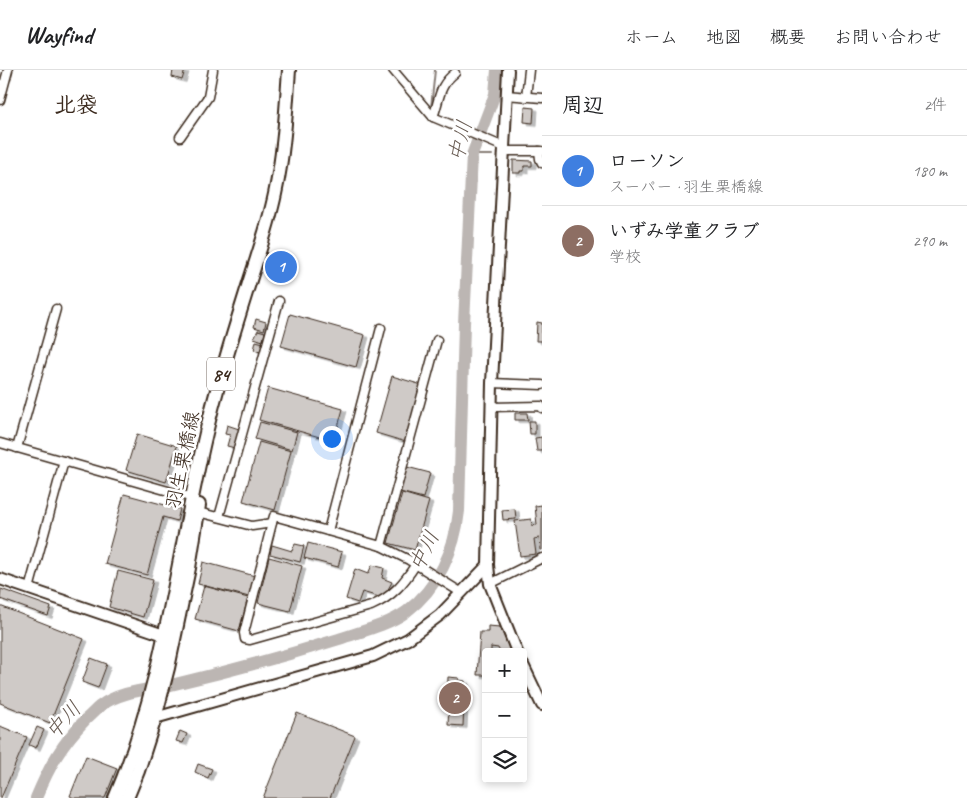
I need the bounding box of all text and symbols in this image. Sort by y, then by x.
text: Wayfind [25,20,92,50]
text: ホーム [625,26,678,48]
text: 地図 [706,26,742,48]
text: 概要 [770,26,806,48]
text: お問い合わせ [834,26,942,48]
district label: 北袋 [54,91,98,119]
text: 周辺 [562,92,604,118]
text: 2件 [924,95,947,115]
water label: 中川 [442,117,478,165]
text: ローソン [609,149,685,173]
text: 1 [574,161,582,181]
text: 180 m [913,161,947,181]
text: スーパー · 羽生栗橋線 [609,177,763,197]
text: いずみ学童クラブ [609,219,759,243]
text: 2 [574,231,582,251]
text: 290 m [913,231,947,251]
text: 学校 [609,247,641,267]
pin: 1 [265,248,297,286]
road number: 84 [207,358,235,390]
street label: 羽生栗橋線 [160,409,205,512]
your location [319,426,345,452]
water label: 中川 [403,526,445,576]
map controls [482,648,527,783]
button: + [482,648,527,693]
pin: 2 [439,679,471,717]
button: − [482,693,527,738]
water label: 中川 [39,696,87,744]
button: layers [482,738,527,783]

